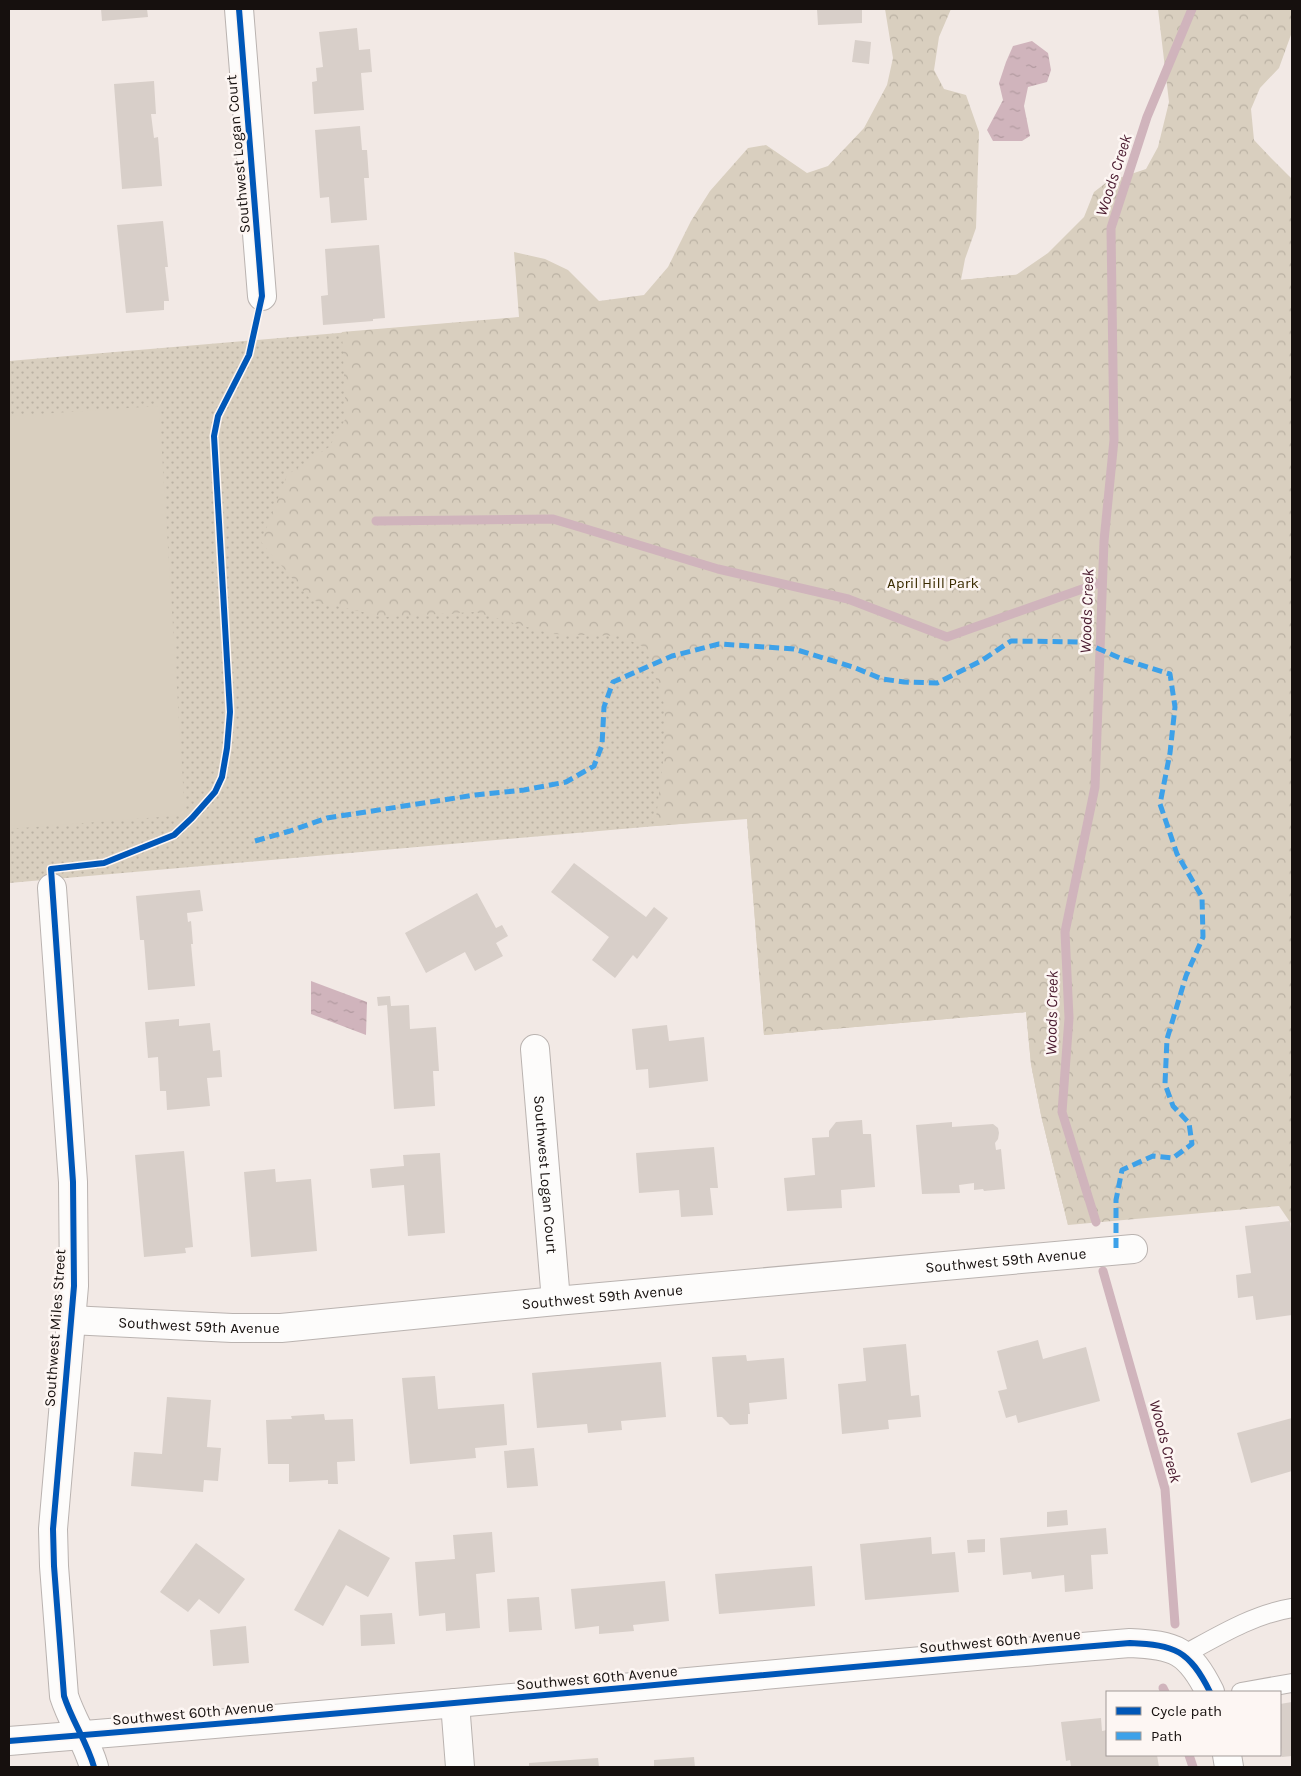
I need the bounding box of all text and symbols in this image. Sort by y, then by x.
street label: Southwest Logan Court [222,74,254,234]
water label: Woods Creek [1091,131,1136,218]
water label: Woods Creek [1076,567,1098,654]
park label: April Hill Park [887,574,979,592]
water label: Woods Creek [1041,970,1062,1056]
street label: Southwest Logan Court [530,1095,561,1255]
street label: Southwest 59th Avenue [924,1244,1087,1277]
street label: Southwest Miles Street [40,1248,70,1408]
street label: Southwest 59th Avenue [521,1281,684,1313]
street label: Southwest 59th Avenue [118,1313,280,1337]
water label: Woods Creek [1145,1398,1186,1485]
street label: Southwest 60th Avenue [919,1625,1081,1657]
street label: Southwest 60th Avenue [516,1662,678,1694]
legend [1106,1691,1281,1756]
street label: Southwest 60th Avenue [112,1697,274,1729]
text: Cycle path [1151,1702,1222,1720]
text: Path [1151,1727,1182,1745]

